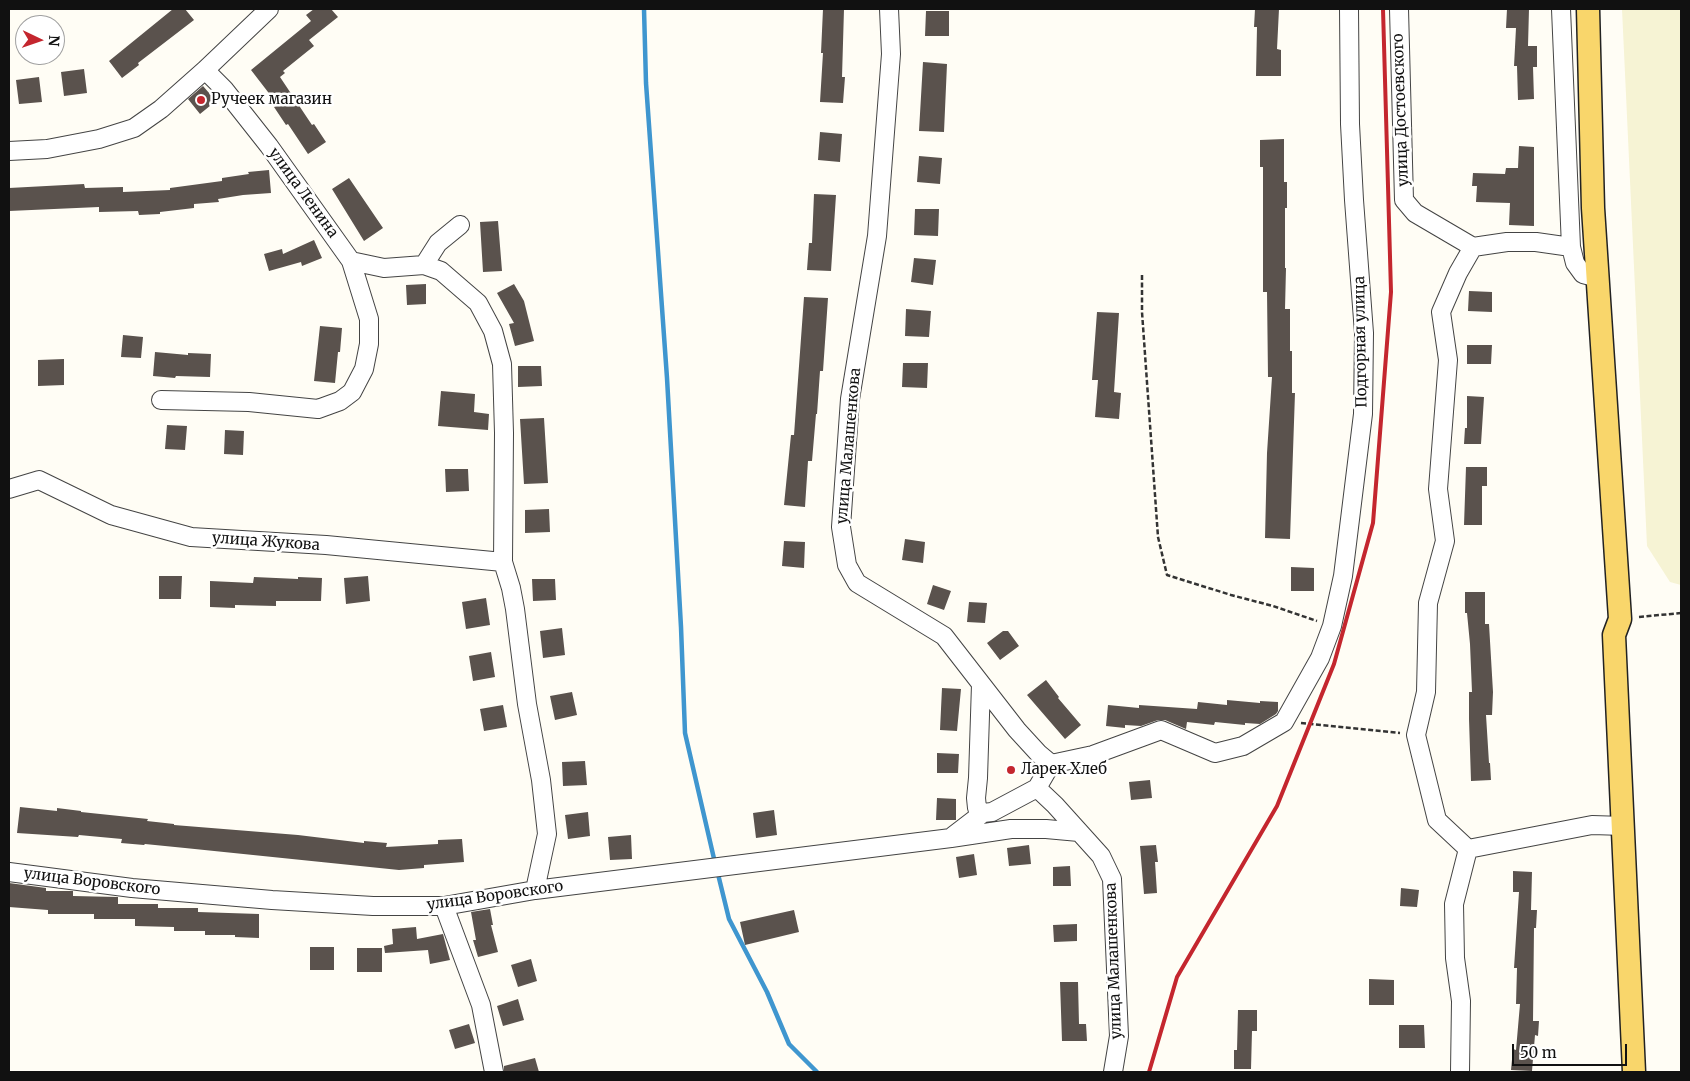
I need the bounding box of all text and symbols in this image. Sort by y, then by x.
north arrow [15,15,65,65]
street label: улица Достоевского [1389,33,1413,187]
text: N [45,35,63,47]
place label: Ручеек магазин [211,91,332,109]
marker: Ручеек магазин [195,94,207,106]
street label: улица Ленина [264,145,342,241]
street label: Подгорная улица [1351,276,1371,408]
street label: улица Малашенкова [833,367,865,525]
street label: улица Жукова [211,529,321,555]
place label: Ларек Хлеб [1021,761,1107,779]
marker: Ларек Хлеб [1005,764,1017,776]
street label: улица Воровского [23,865,161,899]
street label: улица Воровского [426,878,564,914]
street label: улица Малашенкова [1102,882,1126,1040]
scale bar [1515,1034,1630,1066]
text: 50 m [1520,1043,1557,1062]

